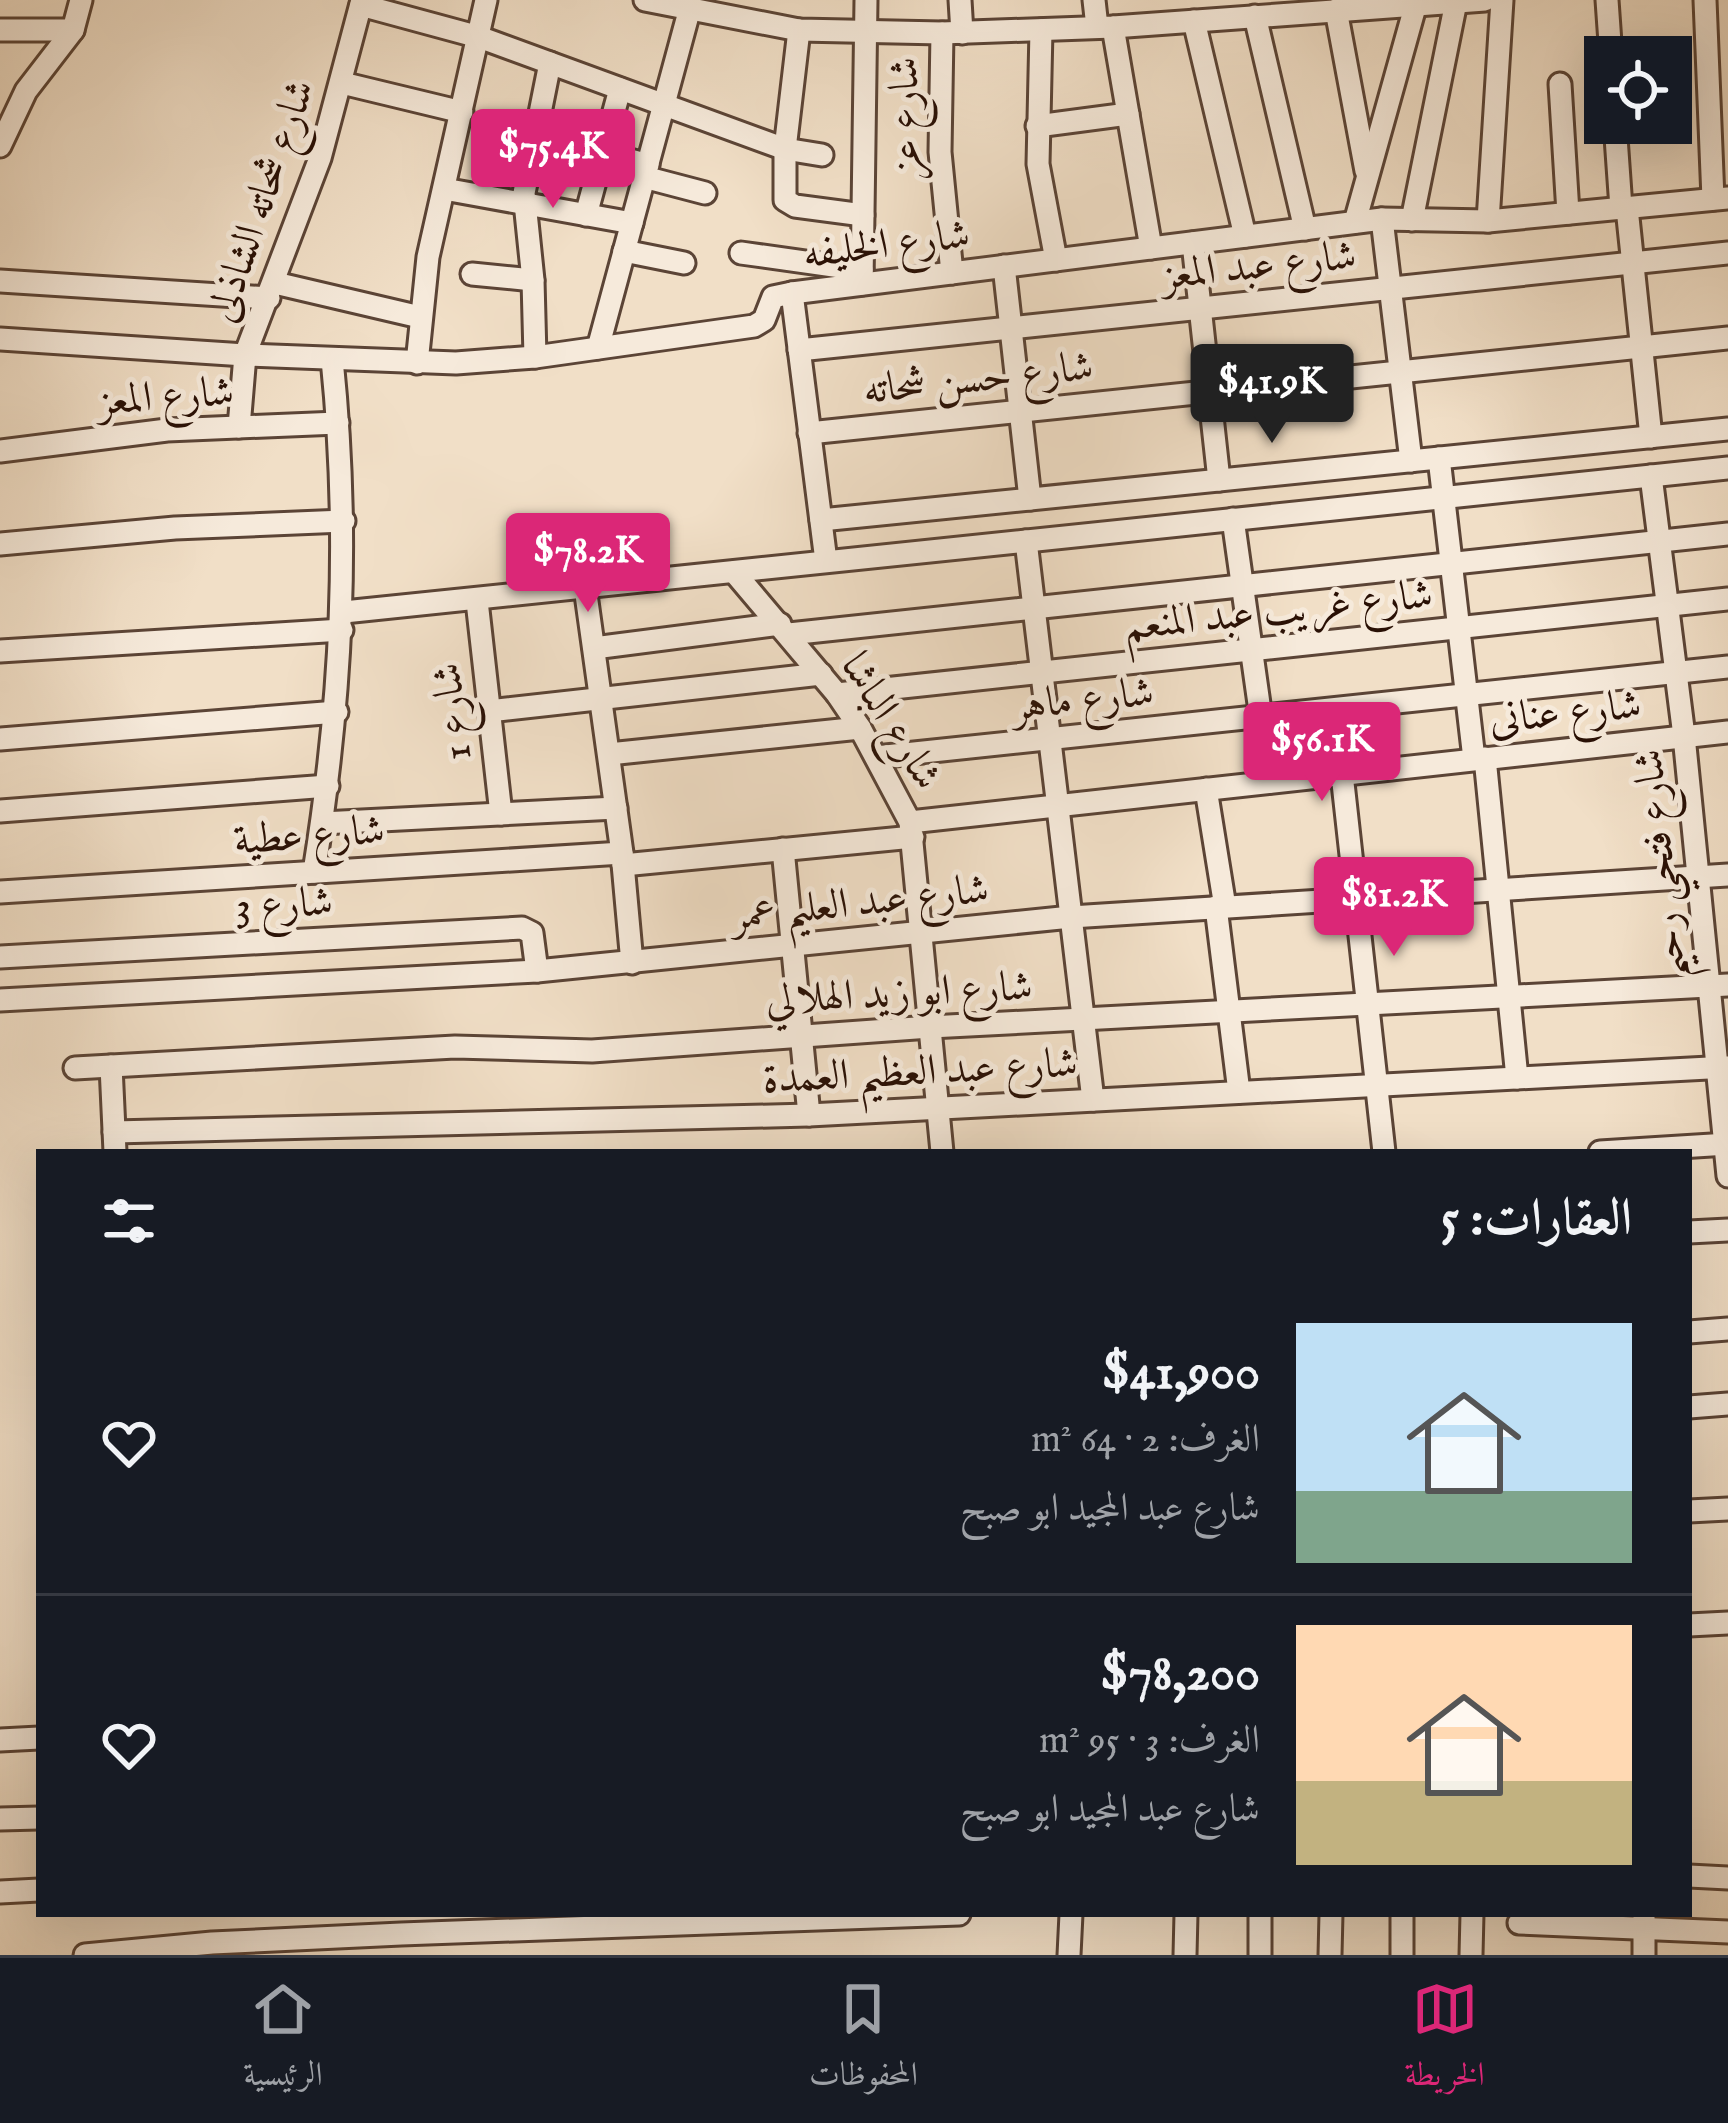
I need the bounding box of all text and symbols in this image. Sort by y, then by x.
map controls [1584,36,1692,144]
button: locate [1584,36,1692,144]
street label: شارع عز [879,56,940,179]
street label: شارع شحاته الشاذلى [196,73,334,331]
pin: $75.4K [455,109,651,211]
text: $75.4K [498,123,608,172]
street label: شارع الخليفه [800,209,974,288]
street label: شارع عبد المعز [1156,230,1360,309]
street label: شارع حسن شحاته [861,341,1097,424]
pin: $41.9K [1174,344,1370,446]
text: $41.9K [1218,358,1326,407]
street label: شارع المعز [93,366,236,435]
pin: $78.2K [490,513,686,615]
text: $78.2K [533,527,643,576]
street label: شارع غريب عبد المنعم [1121,569,1437,664]
street label: شارع الباشا [822,643,953,803]
street label: شارع 1 [421,659,492,763]
street label: شارع ماهر [1006,667,1157,741]
street label: شارع عنانى [1487,679,1645,754]
pin: $56.1K [1224,702,1420,804]
text: $56.1K [1270,716,1374,765]
street label: شارع فتحي رحيم [1623,745,1712,983]
street label: شارع عطية [232,805,387,874]
pin: $81.2K [1296,857,1492,959]
street label: شارع عبد العليم عمر [725,864,993,956]
text: $81.2K [1341,871,1447,920]
street label: شارع 3 [234,876,335,941]
street label: شارع ابو زيد الهلالي [764,961,1034,1034]
street label: شارع عبد العظيم العمدة [761,1038,1080,1119]
icon: filters [96,1188,162,1254]
text: العقارات: 5 [1441,1188,1632,1253]
text: $41,900 [1102,1342,1260,1407]
icon: home [1392,1371,1536,1515]
icon: heart [96,1410,162,1476]
text: الغرف: 2 · 64 m² [1031,1416,1260,1465]
text: شارع عبد المجيد ابو صبح [960,1485,1260,1534]
text: $78,200 [1100,1643,1260,1708]
icon: home [1392,1673,1536,1817]
icon: heart [96,1712,162,1778]
text: الغرف: 3 · 95 m² [1039,1717,1260,1766]
text: شارع عبد المجيد ابو صبح [960,1786,1260,1835]
tab: الرئيسية [243,1976,323,2106]
tab: المحفوظات [809,1976,918,2106]
tab: الخريطة [1404,1976,1485,2106]

